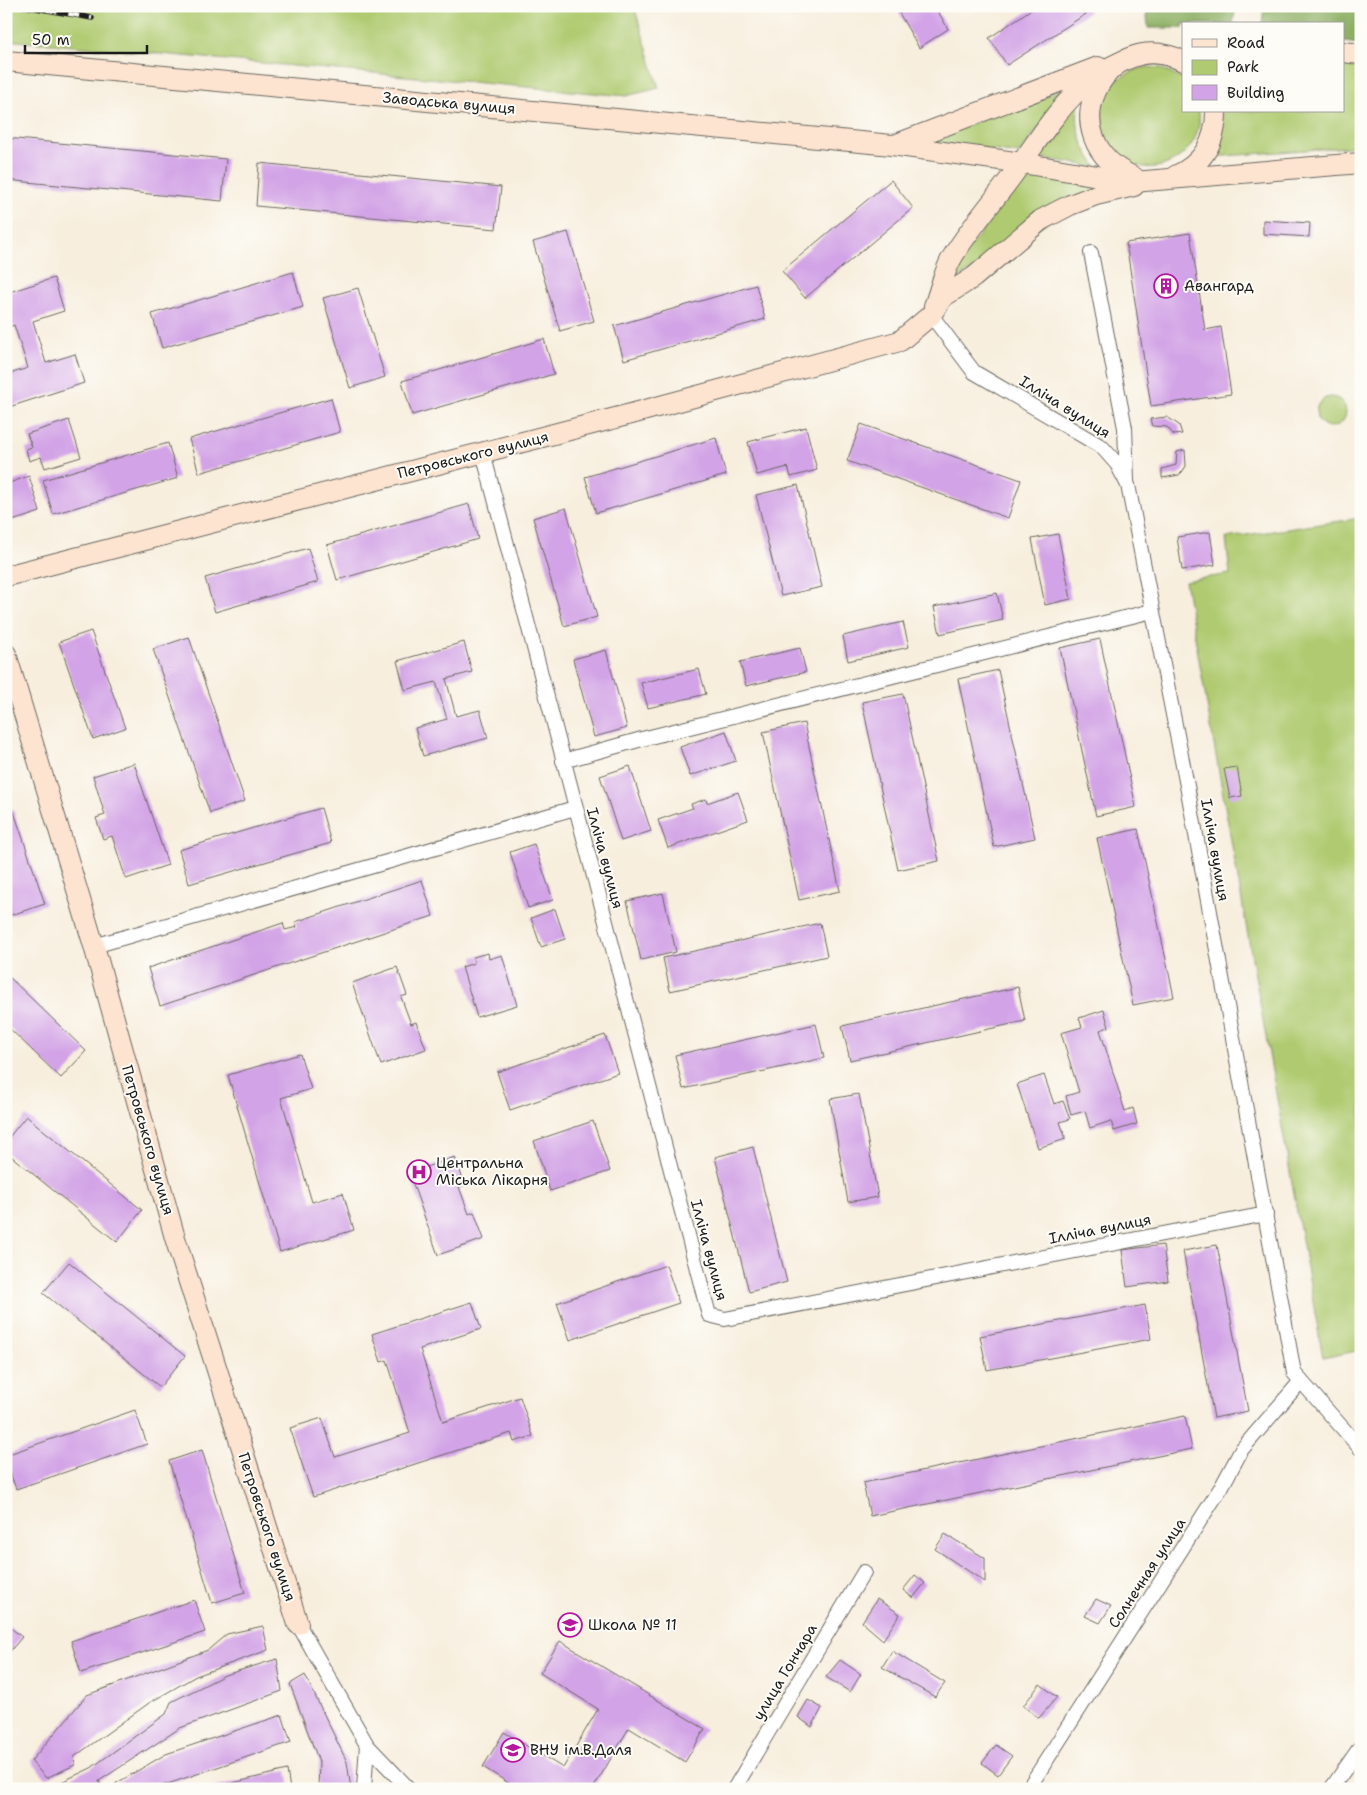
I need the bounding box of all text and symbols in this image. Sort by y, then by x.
scale bar [25,22,148,54]
legend [1182,22,1344,112]
text: 50 m [32,30,70,50]
text: Road [1227,33,1265,53]
text: Park [1227,57,1259,77]
text: Building [1227,83,1284,103]
street label: Заводська вулиця [382,87,516,119]
building icon: Авангард [1153,273,1179,299]
place label: Авангард [1184,276,1254,296]
street label: Ілліча вулиця [1016,371,1114,443]
street label: Петровського вулиця [395,427,551,483]
street label: Ілліча вулиця [1196,797,1234,903]
street label: Ілліча вулиця [582,805,628,911]
street label: Петровського вулиця [117,1063,179,1217]
place label: Центральна Міська Лікарня [436,1153,548,1190]
hospital icon: Центральна Міська Лікарня [406,1159,432,1185]
street label: Ілліча вулиця [686,1197,732,1303]
street label: Ілліча вулиця [1047,1209,1153,1249]
street label: Петровського вулиця [234,1450,300,1604]
street label: Солнечная улица [1104,1513,1191,1632]
school or university icon: Школа № 11 [557,1612,583,1638]
place label: Школа № 11 [588,1615,677,1635]
street label: улица Гончара [748,1619,822,1724]
school or university icon: ВНУ ім.В.Даля [500,1737,526,1763]
place label: ВНУ ім.В.Даля [530,1740,632,1760]

